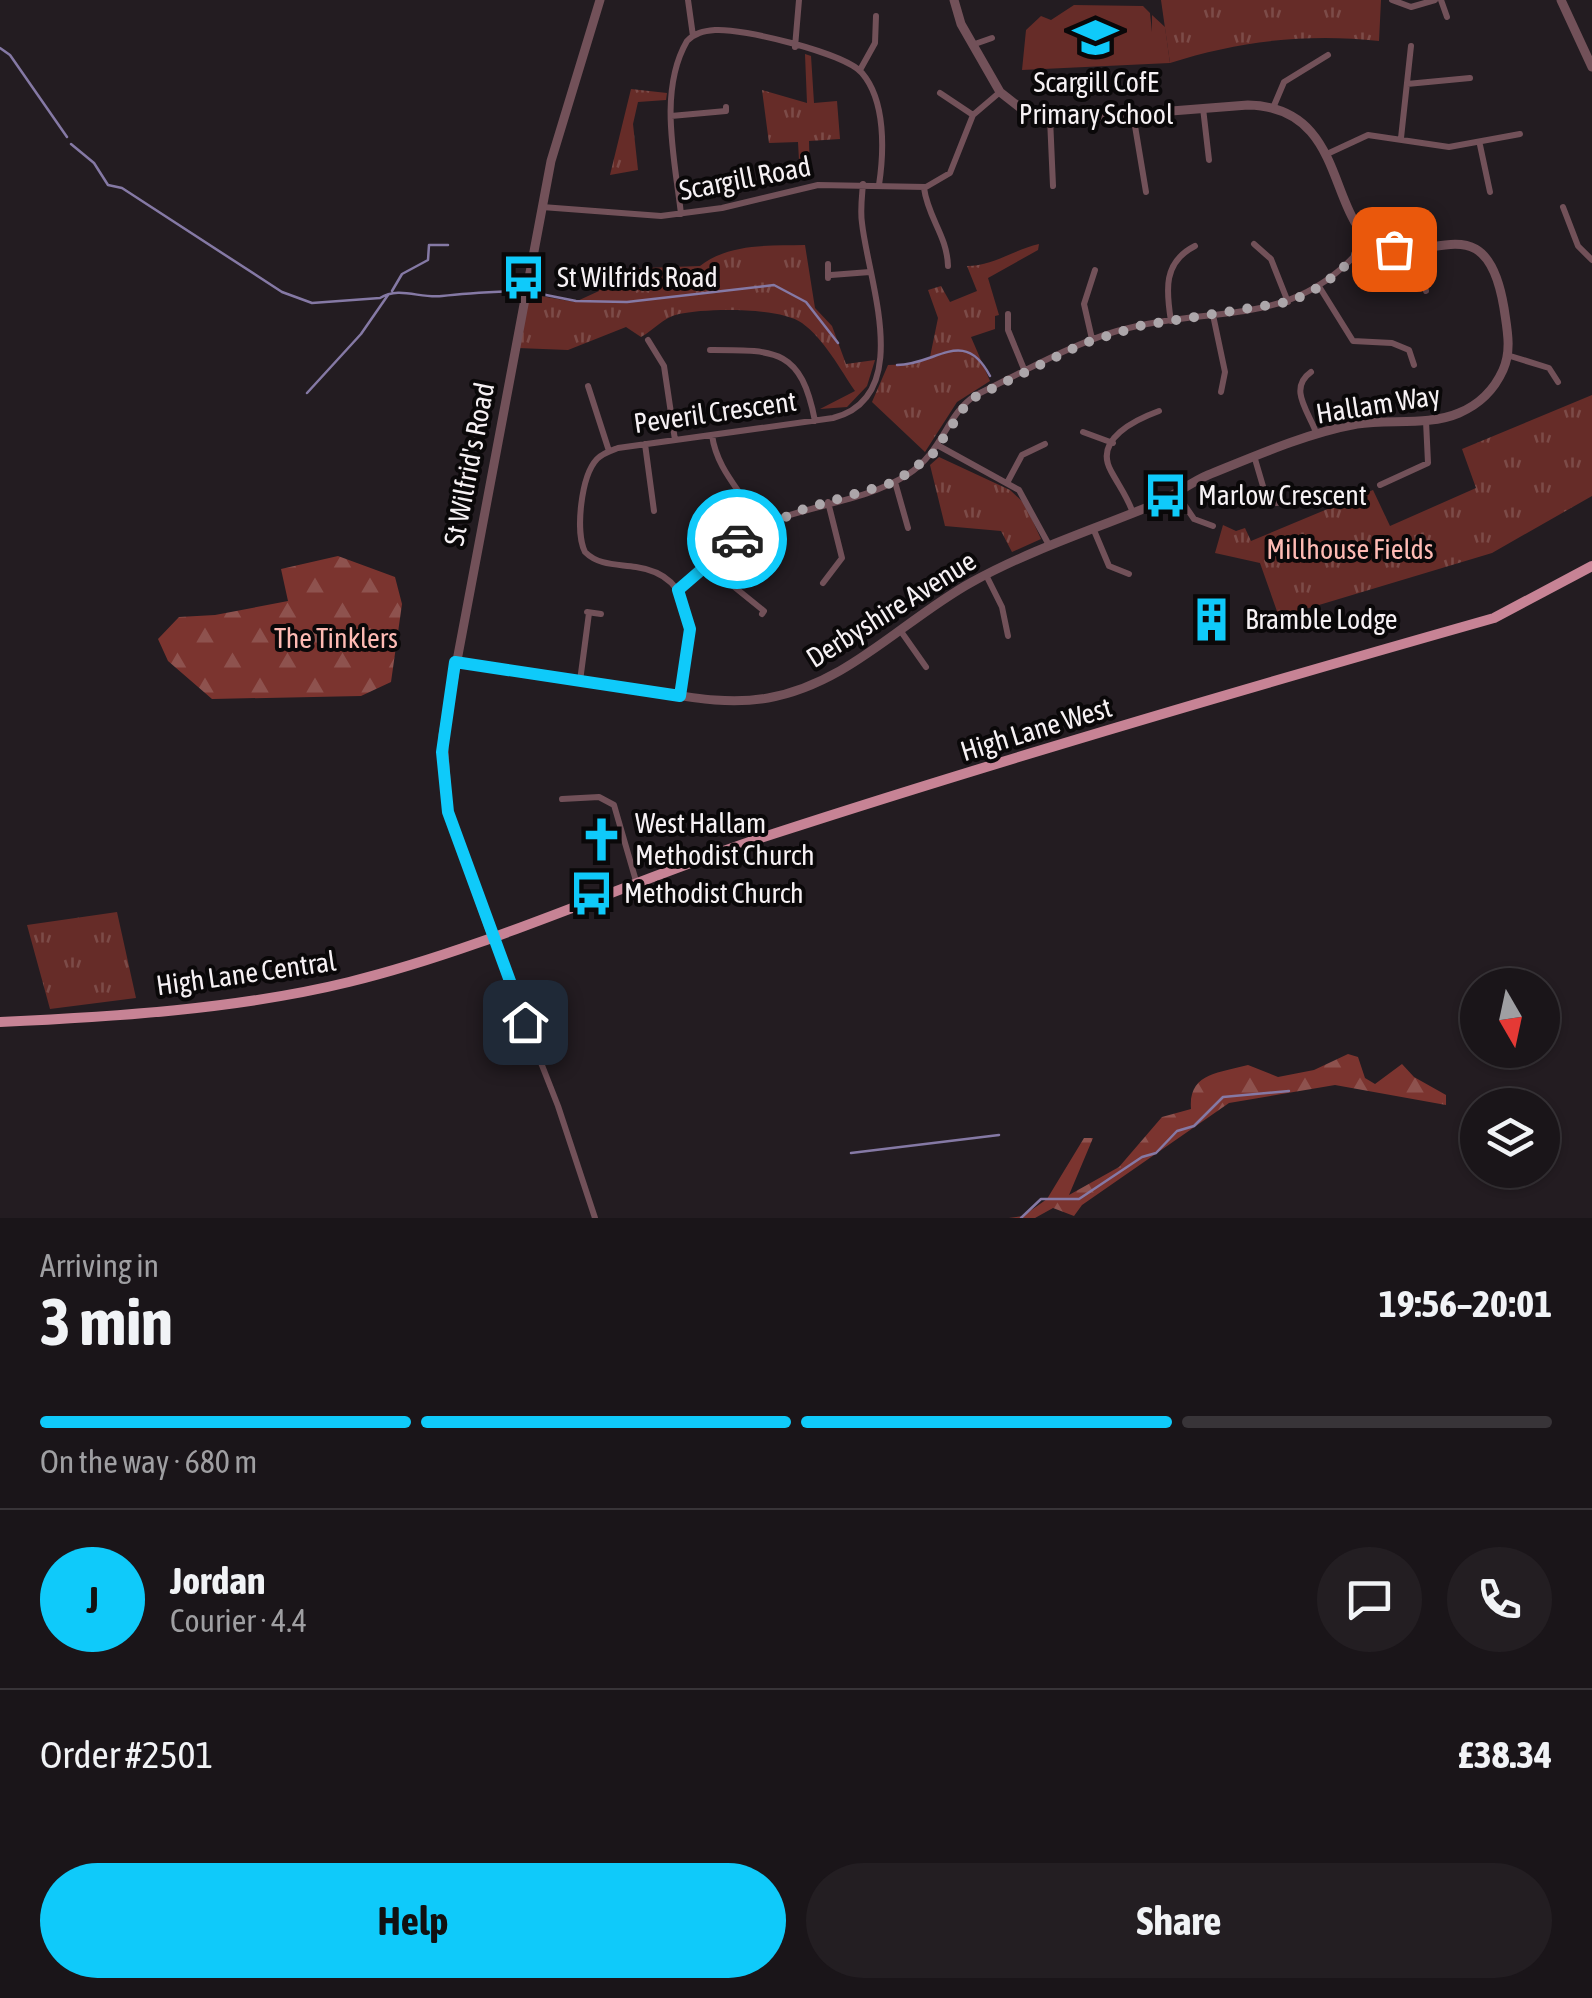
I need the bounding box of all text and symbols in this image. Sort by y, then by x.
school or university icon: Scargill CofE Primary School [1072,13,1120,61]
place label: Scargill CofE Primary School [1019,66,1174,130]
street label: Scargill Road [677,150,813,206]
pin [1352,207,1437,292]
icon: bag [1367,222,1422,277]
bus stop icon: St Wilfrids Road [500,253,548,301]
place label: St Wilfrids Road [557,261,718,293]
street label: Hallam Way [1314,378,1442,430]
street label: St Wilfrid's Road [438,380,500,548]
street label: Peveril Crescent [632,385,798,439]
bus stop icon: Marlow Crescent [1141,471,1189,519]
place label: Marlow Crescent [1198,479,1367,511]
courier [687,489,787,589]
icon: car [710,512,765,567]
park label: Millhouse Fields [1266,533,1434,565]
street label: Derbyshire Avenue [801,544,981,674]
building icon: Bramble Lodge [1188,595,1236,643]
place label: Bramble Lodge [1245,603,1398,635]
park label: The Tinklers [274,622,398,654]
street label: High Lane West [957,691,1115,767]
place label: West Hallam Methodist Church [635,807,815,871]
church icon: West Hallam Methodist Church [578,815,626,863]
bus stop icon: Methodist Church [567,869,615,917]
place label: Methodist Church [624,877,804,909]
street label: High Lane Central [154,944,339,1001]
north arrow [1460,968,1560,1068]
map controls [1460,968,1560,1188]
pin [483,980,568,1065]
icon: home [498,995,553,1050]
button: layers [1460,1088,1560,1188]
text: Arriving in [40,1247,159,1284]
text: 19:56–20:01 [1379,1282,1552,1325]
text: 3 min [40,1284,173,1359]
text: On the way · 680 m [40,1443,257,1480]
button: chat [1317,1547,1422,1652]
button: phone [1447,1547,1552,1652]
text: Jordan [170,1559,265,1602]
text: J [86,1578,99,1621]
text: Courier · 4.4 [170,1602,307,1639]
text: Order #2501 [40,1733,213,1776]
text: £38.34 [1458,1733,1552,1776]
button: Help [40,1863,786,1978]
button: Share [806,1863,1552,1978]

